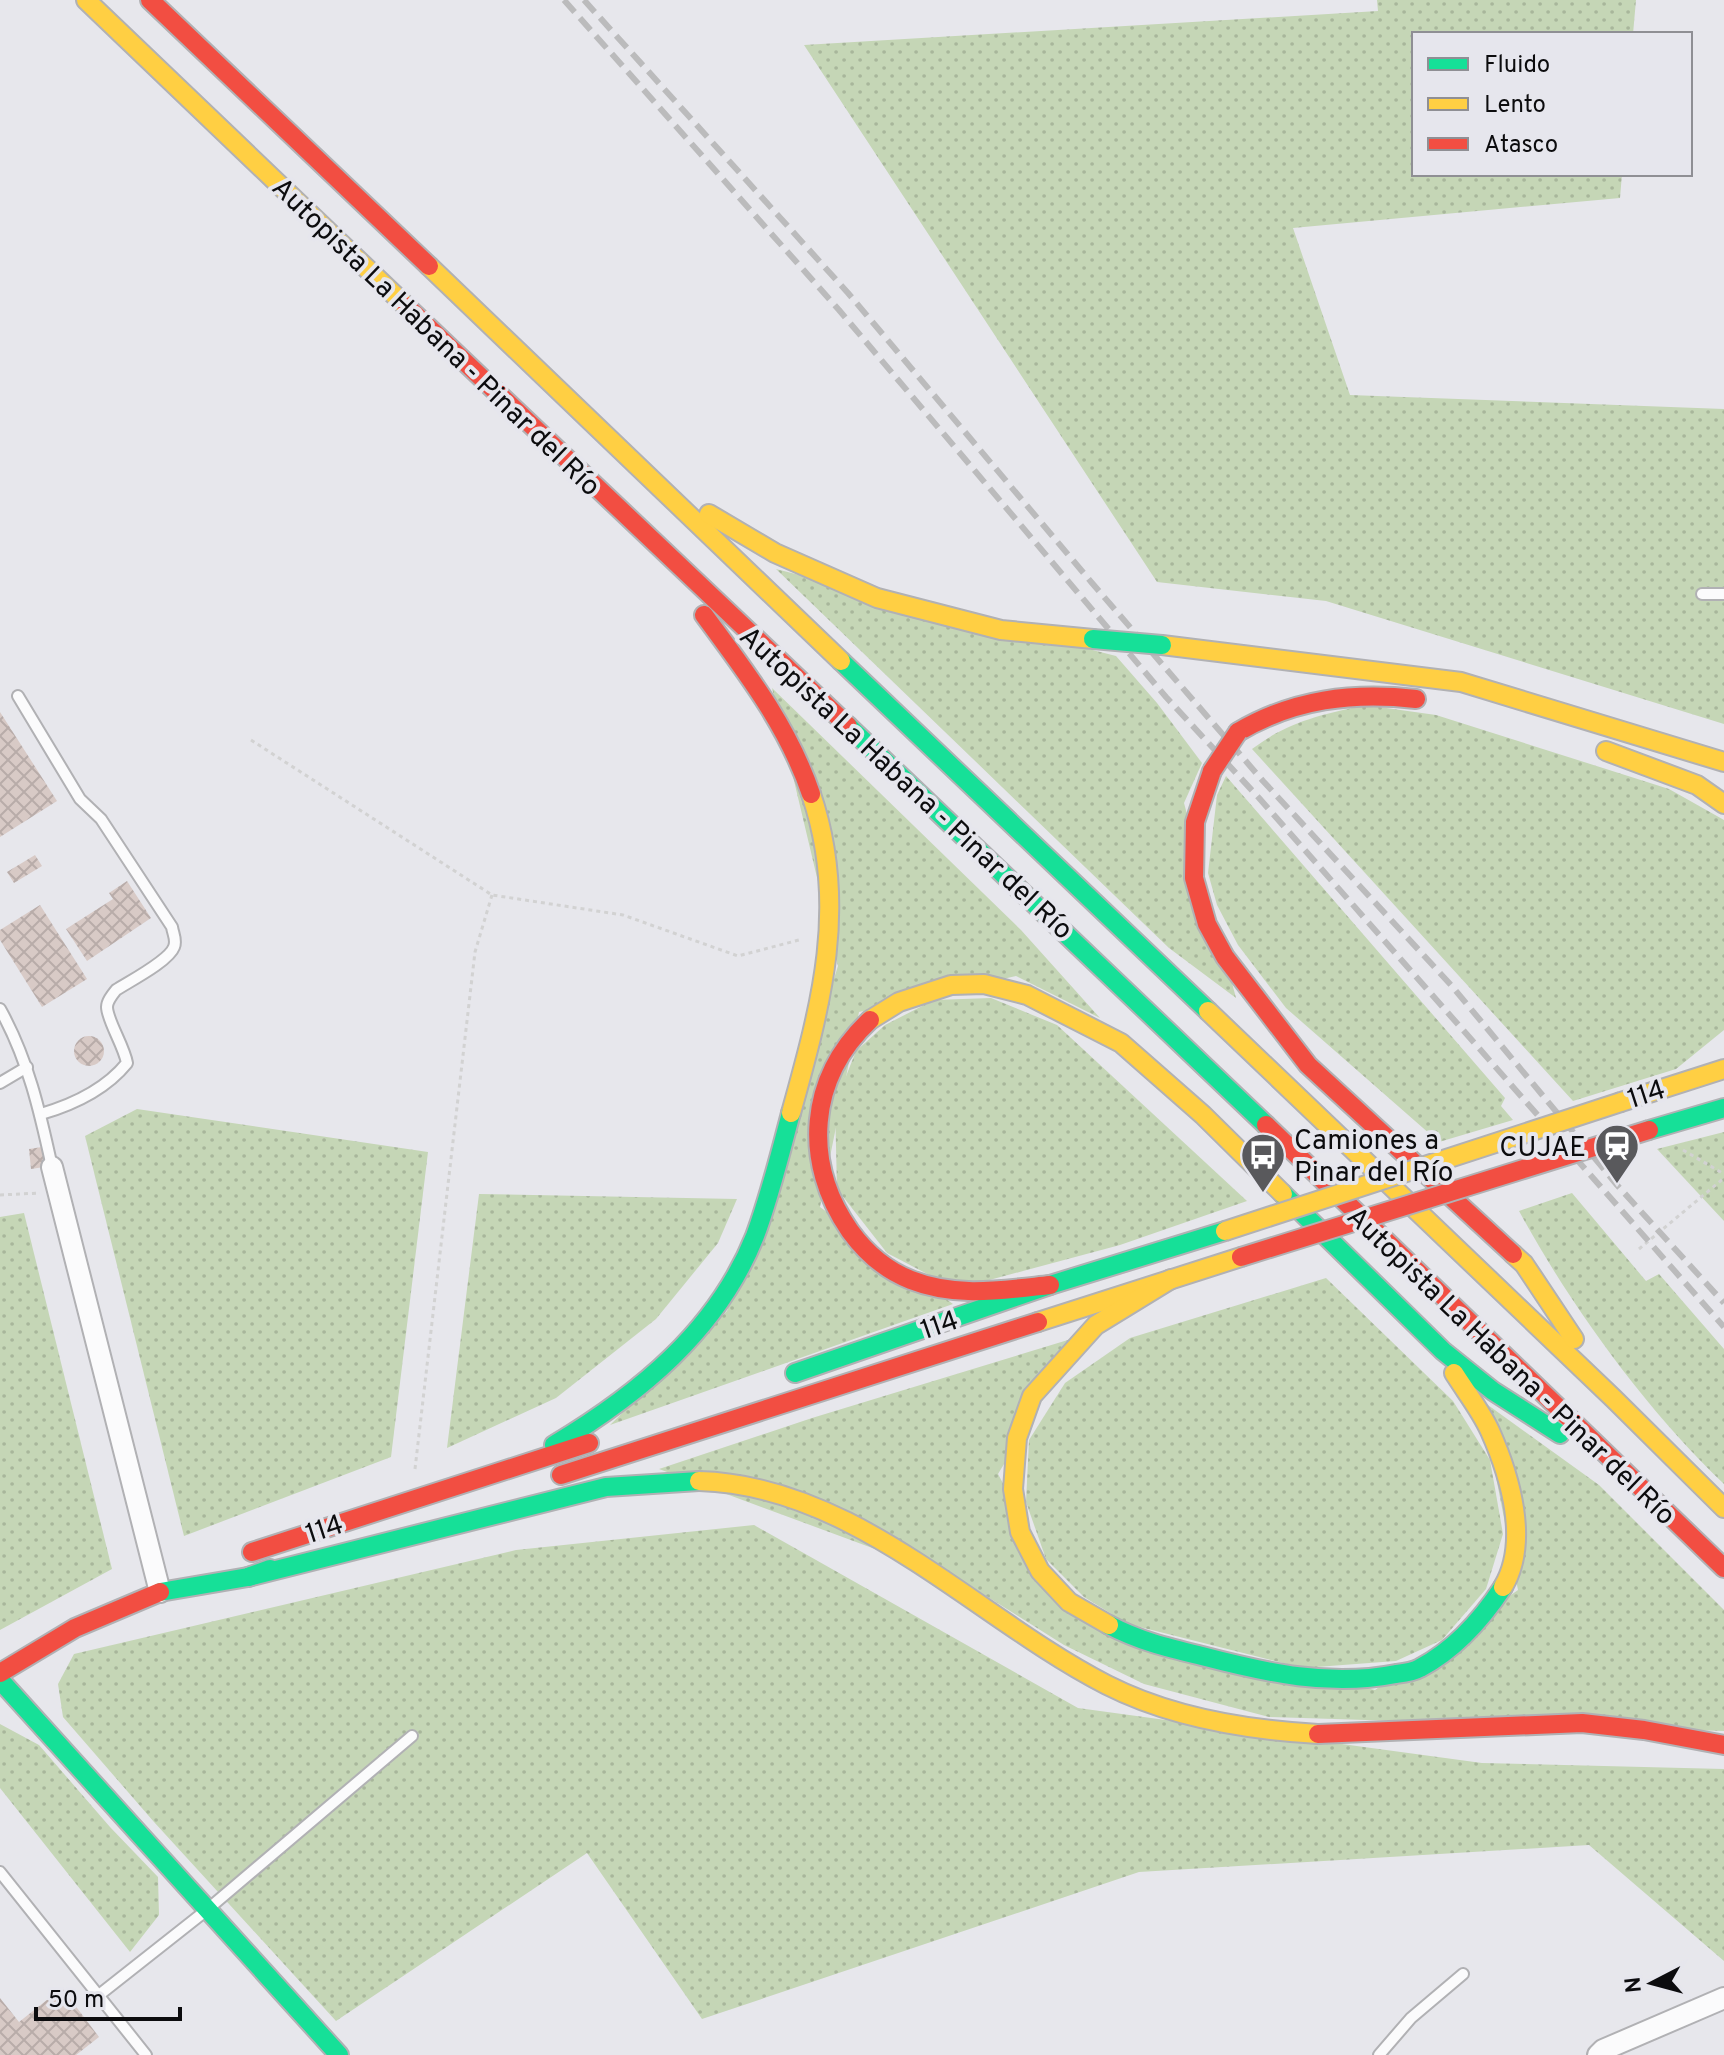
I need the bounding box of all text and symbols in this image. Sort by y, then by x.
legend [1412,32,1692,176]
text: Fluido [1484,51,1550,81]
text: Lento [1484,91,1546,121]
text: Atasco [1484,131,1558,161]
street label: Autopista La Habana - Pinar del Río [263,171,607,505]
street label: Autopista La Habana - Pinar del Río [730,620,1079,949]
street label: 114 [1623,1073,1670,1119]
station icon: CUJAE [1593,1122,1641,1185]
place label: Camiones a Pinar del Río [1294,1124,1453,1192]
bus stop icon: Camiones a Pinar del Río [1239,1131,1287,1194]
place label: CUJAE [1499,1131,1586,1167]
street label: Autopista La Habana - Pinar del Río [1338,1200,1682,1534]
street label: 114 [916,1304,964,1350]
street label: 114 [301,1508,348,1554]
north arrow [1612,1943,1692,2023]
scale bar [36,1971,180,2021]
text: N [1620,1976,1649,1994]
text: 50 m [48,1986,104,2016]

